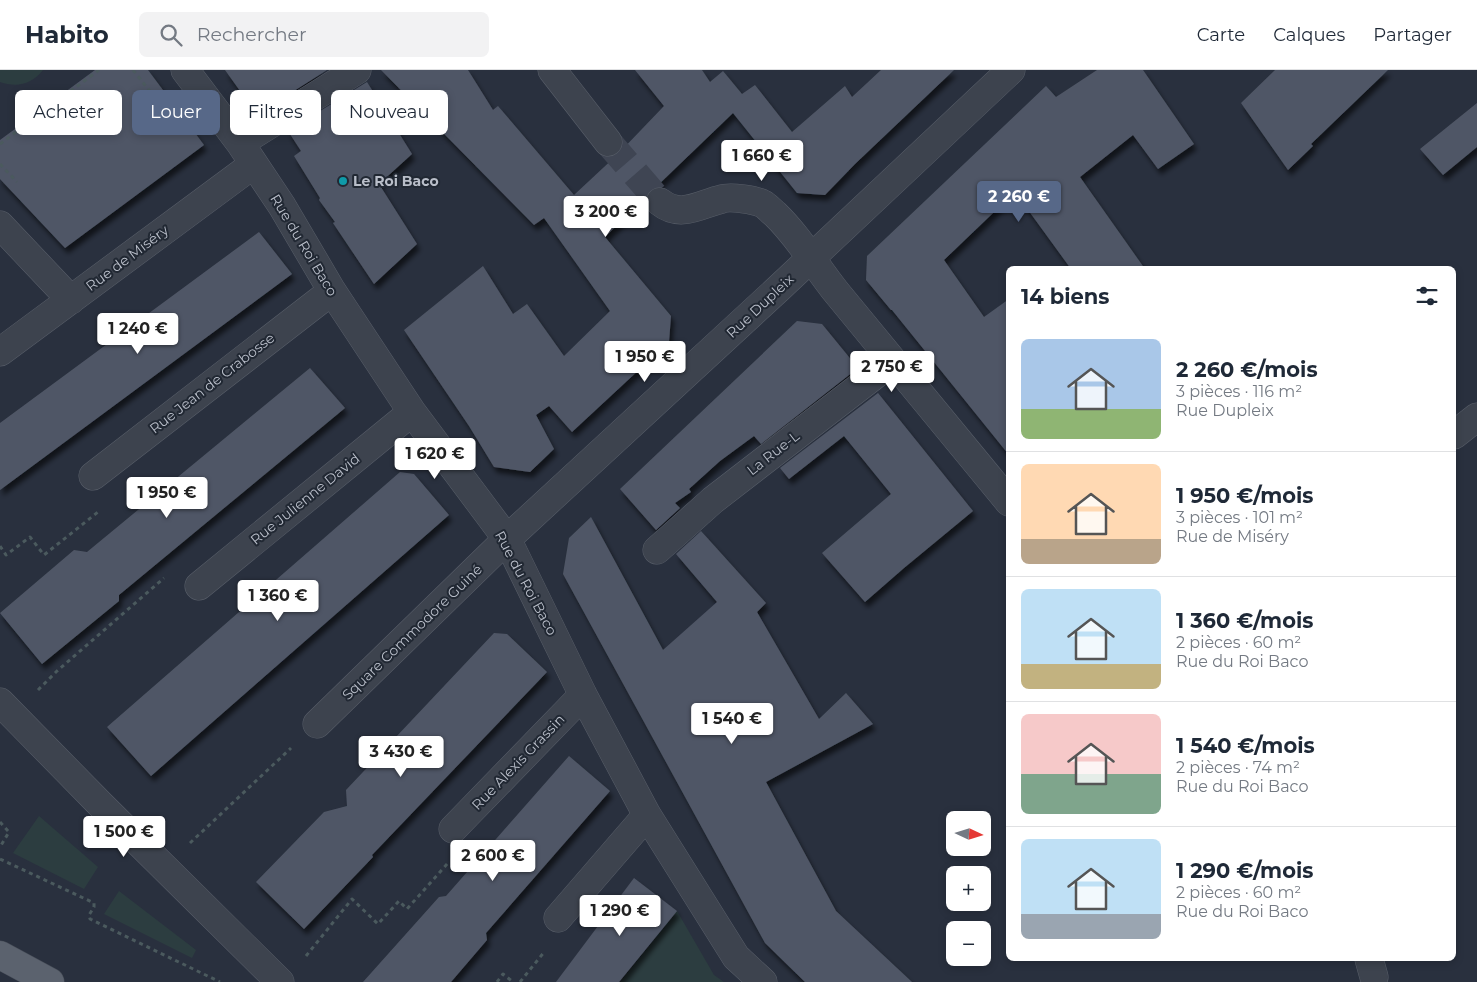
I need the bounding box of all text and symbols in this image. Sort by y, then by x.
search box [139,12,489,57]
text: Habito [25,20,109,49]
icon: search [157,21,185,49]
text: Rechercher [197,23,307,46]
text: Carte [1197,24,1245,46]
text: Calques [1273,24,1345,46]
text: Partager [1373,24,1452,46]
chip: Acheter [15,90,122,135]
chip: Louer [132,90,220,135]
chip: Filtres [230,90,321,135]
chip: Nouveau [331,90,448,135]
pin: 1 660 € [716,140,808,182]
text: 1 660 € [732,146,792,165]
place label: Le Roi Baco [353,172,439,190]
marker: Le Roi Baco [337,175,349,187]
pin: 2 260 € [973,180,1065,223]
text: 2 260 € [988,187,1050,206]
street label: Rue du Roi Baco [266,191,342,299]
pin: 3 200 € [560,196,652,238]
text: 3 200 € [575,202,637,221]
street label: Rue de Miséry [82,221,172,295]
street label: Rue Dupleix [723,270,798,342]
icon: filters [1413,282,1441,310]
text: 14 biens [1021,284,1109,309]
pin: 1 240 € [92,312,184,355]
text: 1 240 € [108,319,168,338]
street label: Rue Jean de Crabosse [146,329,278,437]
pin: 1 950 € [599,340,691,383]
text: 1 950 € [616,347,674,366]
pin: 2 750 € [846,350,938,393]
text: 2 750 € [861,357,923,376]
text: 2 260 €/mois [1176,357,1318,382]
icon: home [1061,359,1121,419]
text: 3 pièces · 116 m² [1176,382,1302,401]
text: Rue Dupleix [1176,401,1274,420]
street label: La Rue-L [743,426,804,479]
pin: 1 620 € [389,438,481,480]
text: 1 620 € [406,444,464,463]
street label: Rue Julienne David [247,449,363,549]
pin: 1 950 € [121,476,213,519]
text: 1 950 € [138,483,196,502]
text: 1 950 €/mois [1176,483,1314,508]
icon: home [1061,484,1121,544]
text: 3 pièces · 101 m² [1176,508,1303,527]
text: Rue de Miséry [1176,527,1289,546]
street label: Rue du Roi Baco [491,528,561,639]
street label: Square Commodore Guiné [338,560,486,704]
pin: 1 360 € [232,580,324,622]
text: 1 360 € [249,586,307,605]
text: 1 360 €/mois [1176,608,1313,633]
icon: home [1061,609,1121,669]
text: 2 pièces · 60 m² [1176,633,1301,652]
text: Rue du Roi Baco [1176,652,1308,671]
pin: 1 540 € [686,702,778,745]
text: 1 540 € [702,709,762,728]
street label: Rue Alexis Grassin [468,710,568,814]
text: 1 540 €/mois [1176,733,1315,758]
icon: home [1061,734,1121,794]
pin: 3 430 € [355,736,447,778]
text: 3 430 € [370,742,432,761]
text: 2 pièces · 74 m² [1176,758,1300,777]
text: Rue du Roi Baco [1176,777,1308,796]
north arrow [946,811,991,856]
map controls [946,811,991,966]
pin: 1 500 € [78,816,170,858]
text: 1 500 € [94,822,154,841]
pin: 2 600 € [447,840,539,882]
text: 2 600 € [461,846,525,865]
text: 1 290 €/mois [1176,858,1313,883]
icon: home [1061,859,1121,919]
button: + [946,866,991,911]
text: 2 pièces · 60 m² [1176,883,1301,902]
pin: 1 290 € [574,894,666,937]
text: 1 290 € [591,901,649,920]
text: Rue du Roi Baco [1176,902,1308,921]
button: − [946,921,991,966]

